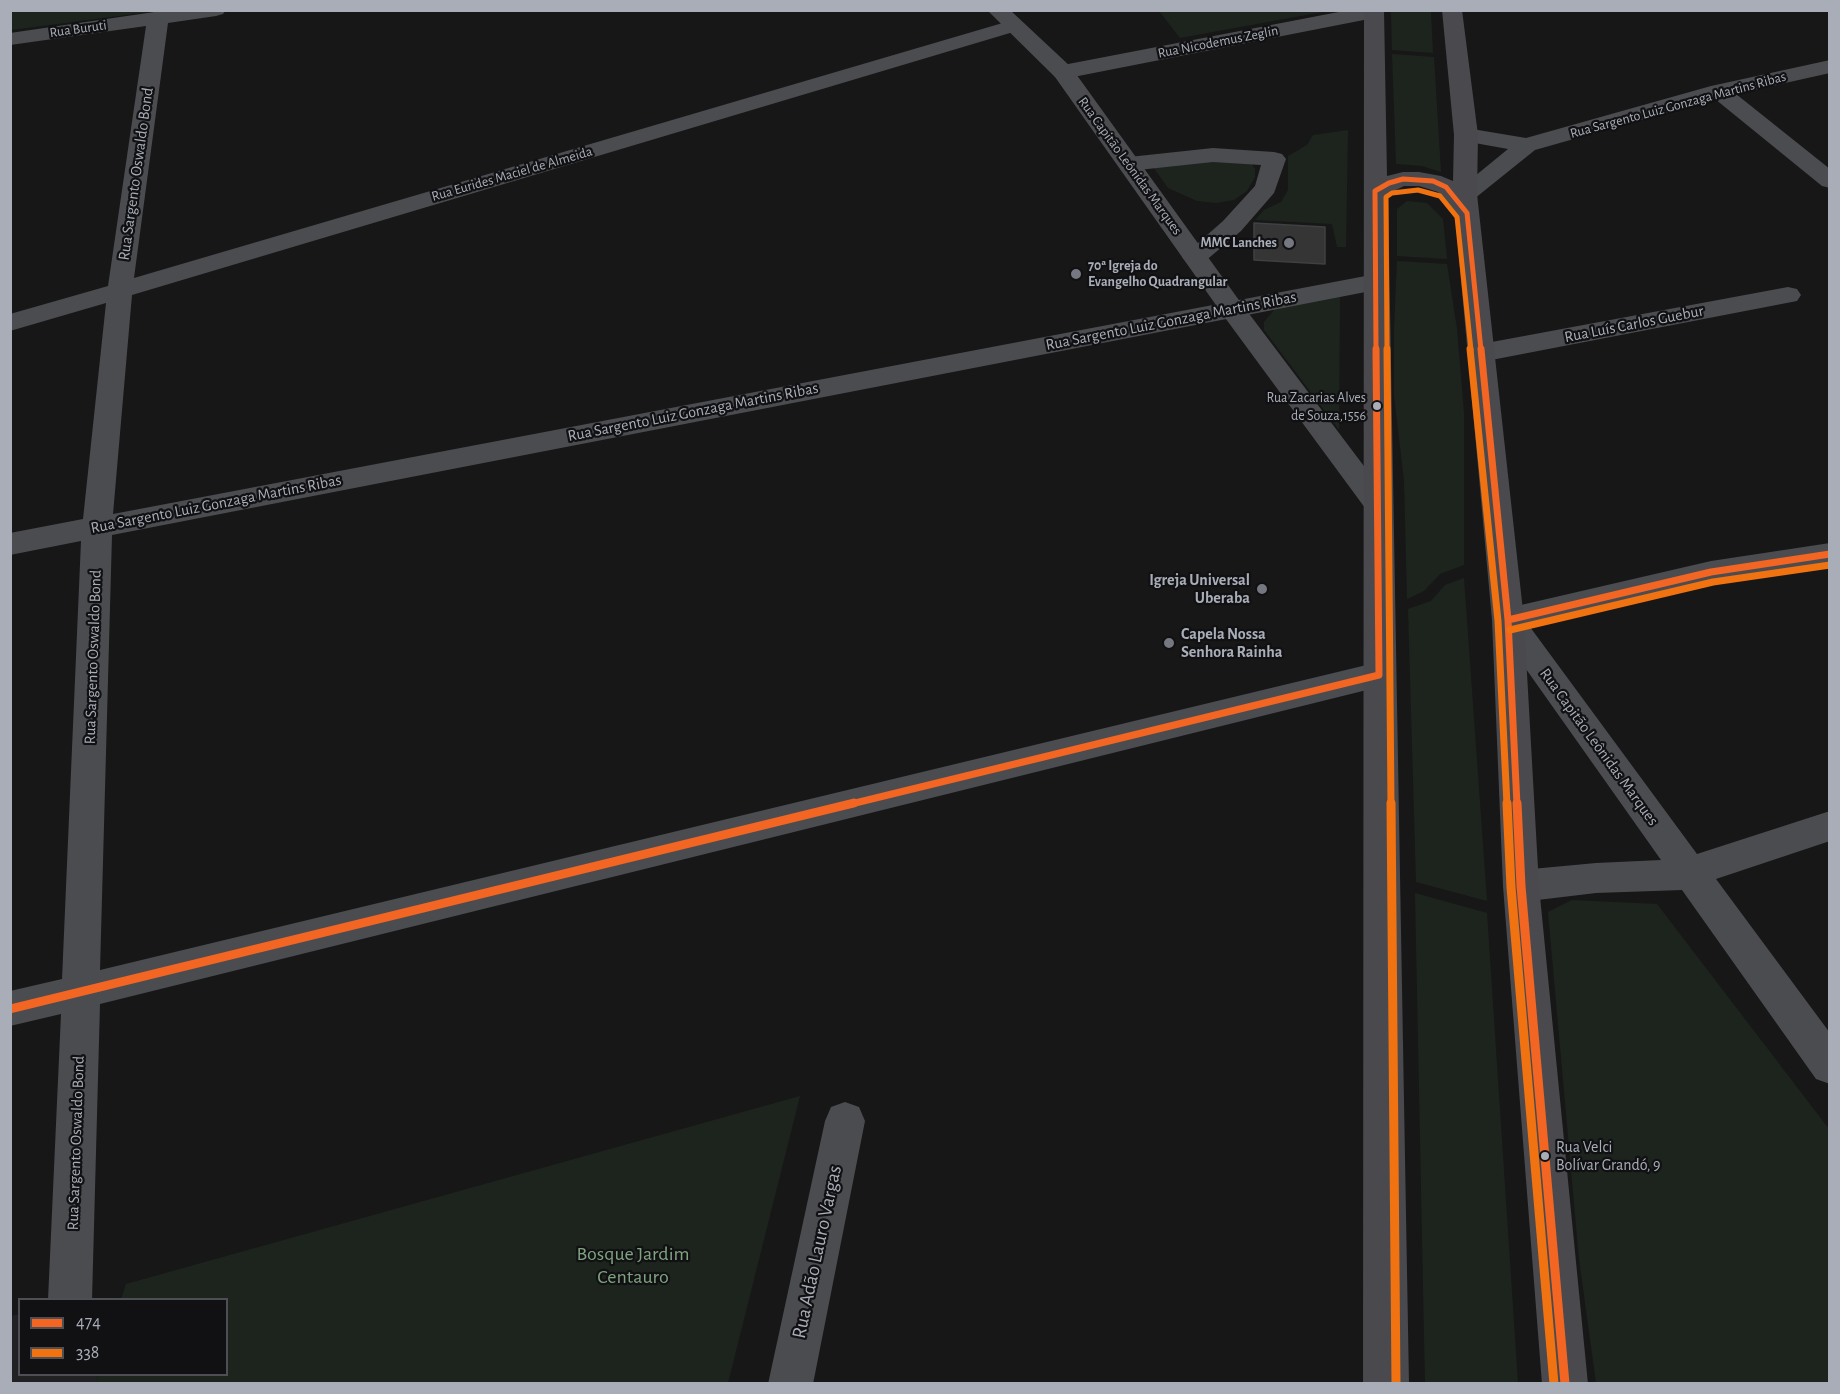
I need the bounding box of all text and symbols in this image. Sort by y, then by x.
street label: Rua Buruti [48,17,108,41]
street label: Rua Nicodemus Zeglin [1156,22,1280,62]
street label: Rua Sargento Luiz Gonzaga Martins Ribas [1568,68,1788,142]
street label: Rua Sargento Oswaldo Bond [114,86,158,262]
street label: Rua Capitão Leônidas Marques [1074,94,1186,238]
street label: Rua Eurides Maciel de Almeida [430,143,594,205]
place label: MMC Lanches [1200,235,1277,251]
marker: MMC Lanches [1282,236,1296,250]
place label: 70ª Igreja do Evangelho Quadrangular [1088,258,1227,290]
marker: 70ª Igreja do Evangelho Quadrangular [1069,267,1083,281]
street label: Rua Sargento Luiz Gonzaga Martins Ribas [1044,287,1298,355]
street label: Rua Luís Carlos Guebur [1563,301,1705,347]
street label: Rua Sargento Luiz Gonzaga Martins Ribas [566,378,820,446]
place label: Rua Zacarias Alves de Souza,1556 [1266,390,1366,422]
marker: Rua Zacarias Alves de Souza,1556 [1371,400,1383,412]
street label: Rua Sargento Luiz Gonzaga Martins Ribas [89,470,343,538]
street label: Rua Sargento Oswaldo Bond [80,569,106,745]
place label: Igreja Universal Uberaba [1149,570,1250,608]
marker: Igreja Universal Uberaba [1255,582,1269,596]
place label: Capela Nossa Senhora Rainha [1181,624,1282,662]
marker: Capela Nossa Senhora Rainha [1162,636,1176,650]
street label: Rua Capitão Leônidas Marques [1535,665,1663,829]
street label: Rua Sargento Oswaldo Bond [63,1055,89,1231]
place label: Rua Velci Bolívar Grandó, 9 [1556,1137,1661,1175]
marker: Rua Velci Bolívar Grandó, 9 [1539,1150,1551,1162]
street label: Rua Adão Lauro Vargas [787,1163,847,1341]
park label: Bosque Jardim Centauro [576,1242,690,1289]
legend [18,1298,228,1376]
text: 474 [76,1314,101,1332]
text: 338 [76,1344,99,1362]

